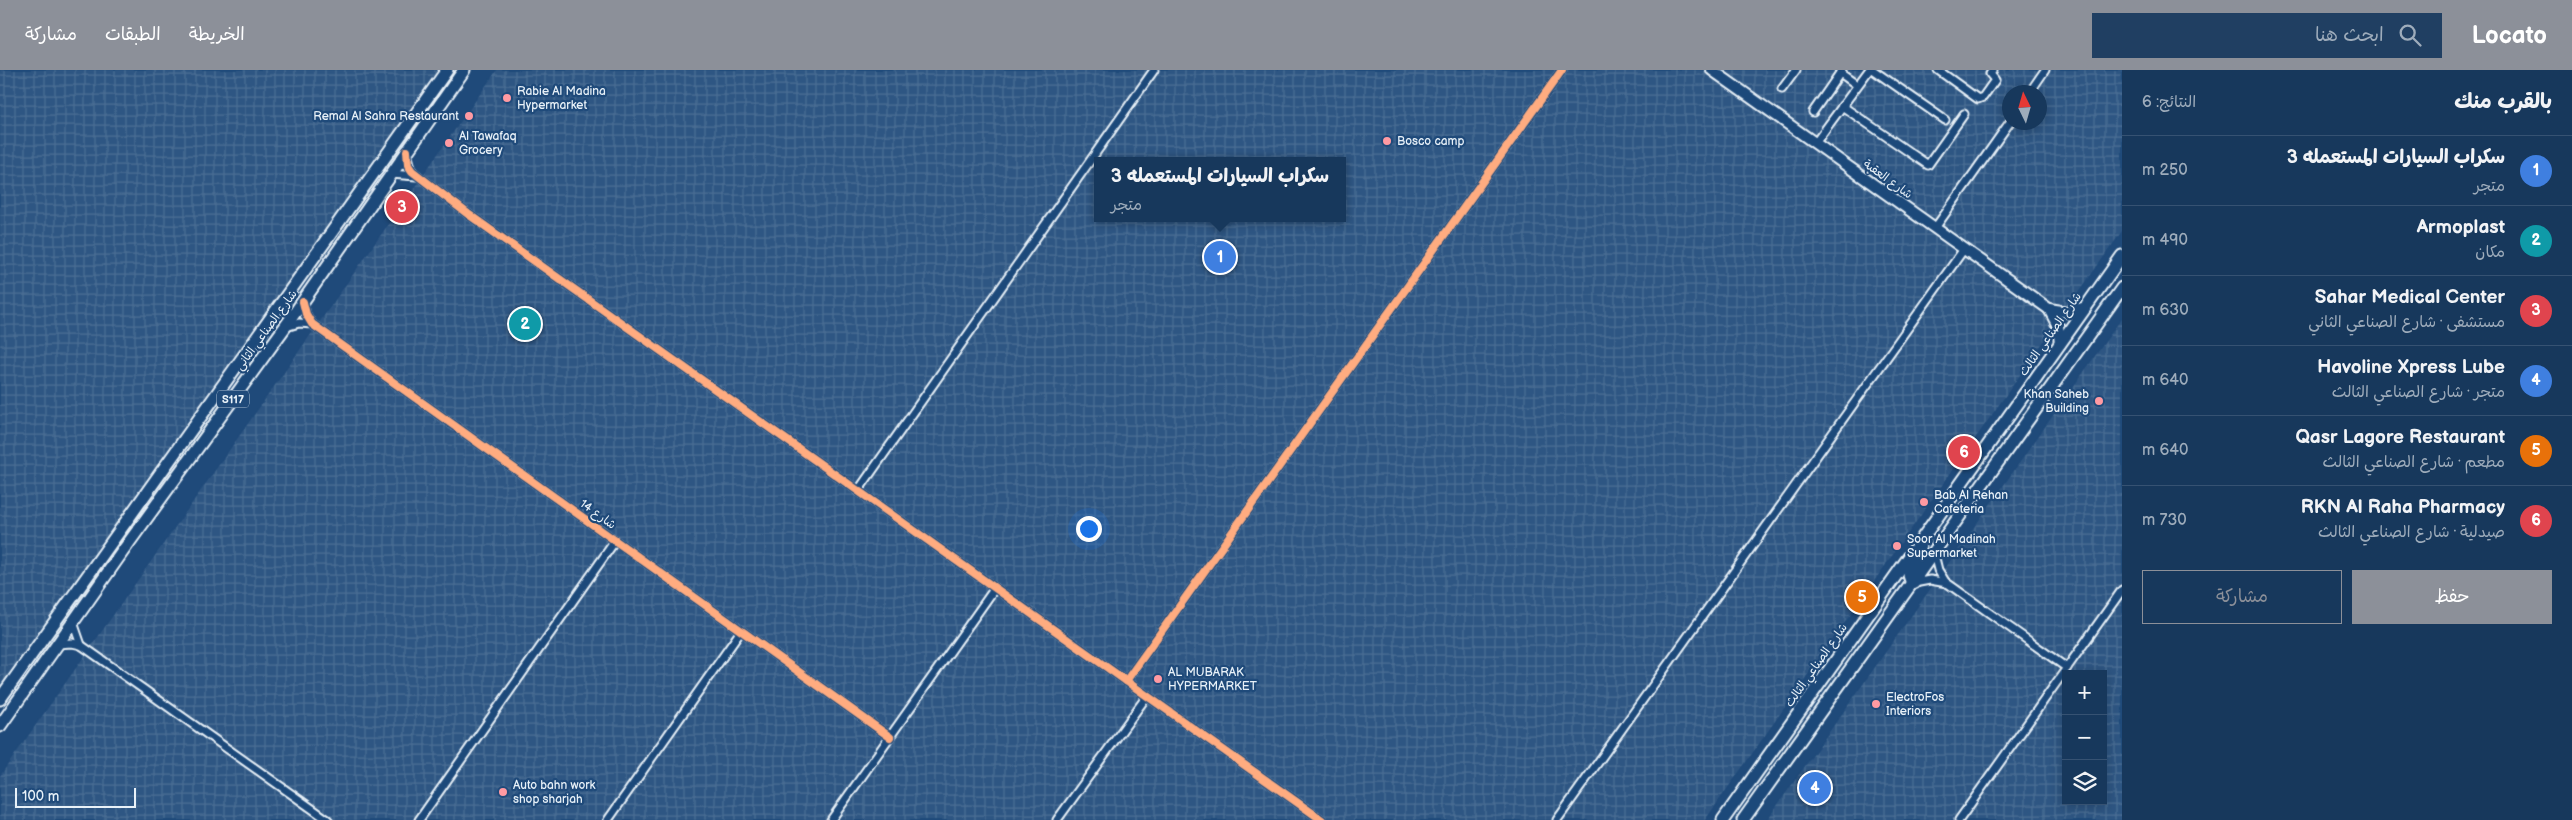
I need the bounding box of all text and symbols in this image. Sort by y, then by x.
search box [2092,13,2442,58]
icon: search [2396,21,2424,49]
text: Locato [2472,21,2547,50]
text: مشاركة [25,24,77,45]
text: الطبقات [105,24,161,45]
text: الخريطة [189,24,245,45]
text: ابحث هنا [2315,24,2384,47]
place label: Rabie Al Madina Hypermarket [517,84,606,113]
north arrow [2002,85,2047,130]
text: بالقرب منك [2454,89,2552,114]
marker: Rabie Al Madina Hypermarket [501,92,513,104]
text: النتائج: 6 [2142,93,2196,112]
place label: Remal Al Sahra Restaurant [313,109,459,124]
marker: Remal Al Sahra Restaurant [463,110,475,122]
place label: Al Tawafaq Grocery [459,129,516,158]
place label: Bosco camp [1397,134,1465,149]
marker: Bosco camp [1381,135,1393,147]
marker: Al Tawafaq Grocery [443,137,455,149]
text: سكراب السيارات المستعمله 3 [2287,146,2505,169]
popup [1094,157,1346,222]
street label: شارع العقبة [1860,157,1915,203]
text: 250 m [2142,161,2188,180]
text: 1 [2533,161,2539,180]
text: سكراب السيارات المستعمله 3 [1111,165,1329,188]
text: متجر [2474,177,2505,196]
pin: 3 [386,188,418,226]
text: متجر [1111,196,1142,215]
text: Armoplast [2417,216,2505,239]
text: 490 m [2142,231,2188,250]
text: 2 [2531,231,2541,250]
pin: 1 [1204,238,1236,276]
text: مكان [2475,243,2505,262]
text: Sahar Medical Center [2315,286,2505,309]
street label: شارع الصناعي الثاني [232,287,303,375]
street label: شارع الصناعي الثالث [2016,290,2087,381]
text: 630 m [2142,301,2189,320]
text: 3 [2531,301,2541,320]
pin: 2 [509,305,541,343]
text: مستشفى · شارع الصناعي الثاني [2308,313,2505,332]
text: Havoline Xpress Lube [2317,356,2505,379]
text: 640 m [2142,371,2189,390]
text: 4 [2531,371,2541,390]
text: متجر · شارع الصناعي الثالث [2332,383,2505,402]
place label: Khan Saheb Building [2024,387,2089,416]
road number: S117 [217,390,249,408]
marker: Khan Saheb Building [2093,395,2105,407]
text: Qasr Lagore Restaurant [2295,426,2505,449]
pin: 6 [1948,433,1980,471]
text: 640 m [2142,441,2189,460]
text: 5 [2531,441,2541,460]
text: مطعم · شارع الصناعي الثالث [2323,453,2505,472]
place label: Bab Al Rehan Cafeteria [1934,488,2008,517]
street label: شارع 14 [576,496,619,533]
marker: Bab Al Rehan Cafeteria [1918,496,1930,508]
text: RKN Al Raha Pharmacy [2301,496,2505,519]
text: 730 m [2142,511,2187,530]
text: 6 [2531,511,2541,530]
your location [1076,516,1102,542]
text: صيدلية · شارع الصناعي الثالث [2318,523,2505,542]
place label: Soor Al Madinah Supermarket [1907,532,1996,561]
marker: Soor Al Madinah Supermarket [1891,540,1903,552]
button: مشاركة [2142,570,2342,624]
button: حفظ [2352,570,2552,624]
pin: 5 [1846,578,1878,616]
street label: شارع الصناعي الثالث [1782,621,1853,712]
place label: AL MUBARAK HYPERMARKET [1168,665,1258,694]
map controls [2062,670,2107,805]
button: + [2062,670,2107,715]
marker: AL MUBARAK HYPERMARKET [1152,673,1164,685]
place label: ElectroFos Interiors [1886,690,1944,719]
marker: ElectroFos Interiors [1870,698,1882,710]
button: − [2062,715,2107,760]
button: layers [2062,760,2107,805]
pin: 4 [1799,769,1831,807]
place label: Auto bahn work shop sharjah [513,778,596,807]
scale bar [15,785,136,808]
marker: Auto bahn work shop sharjah [497,786,509,798]
text: 100 m [22,788,59,805]

